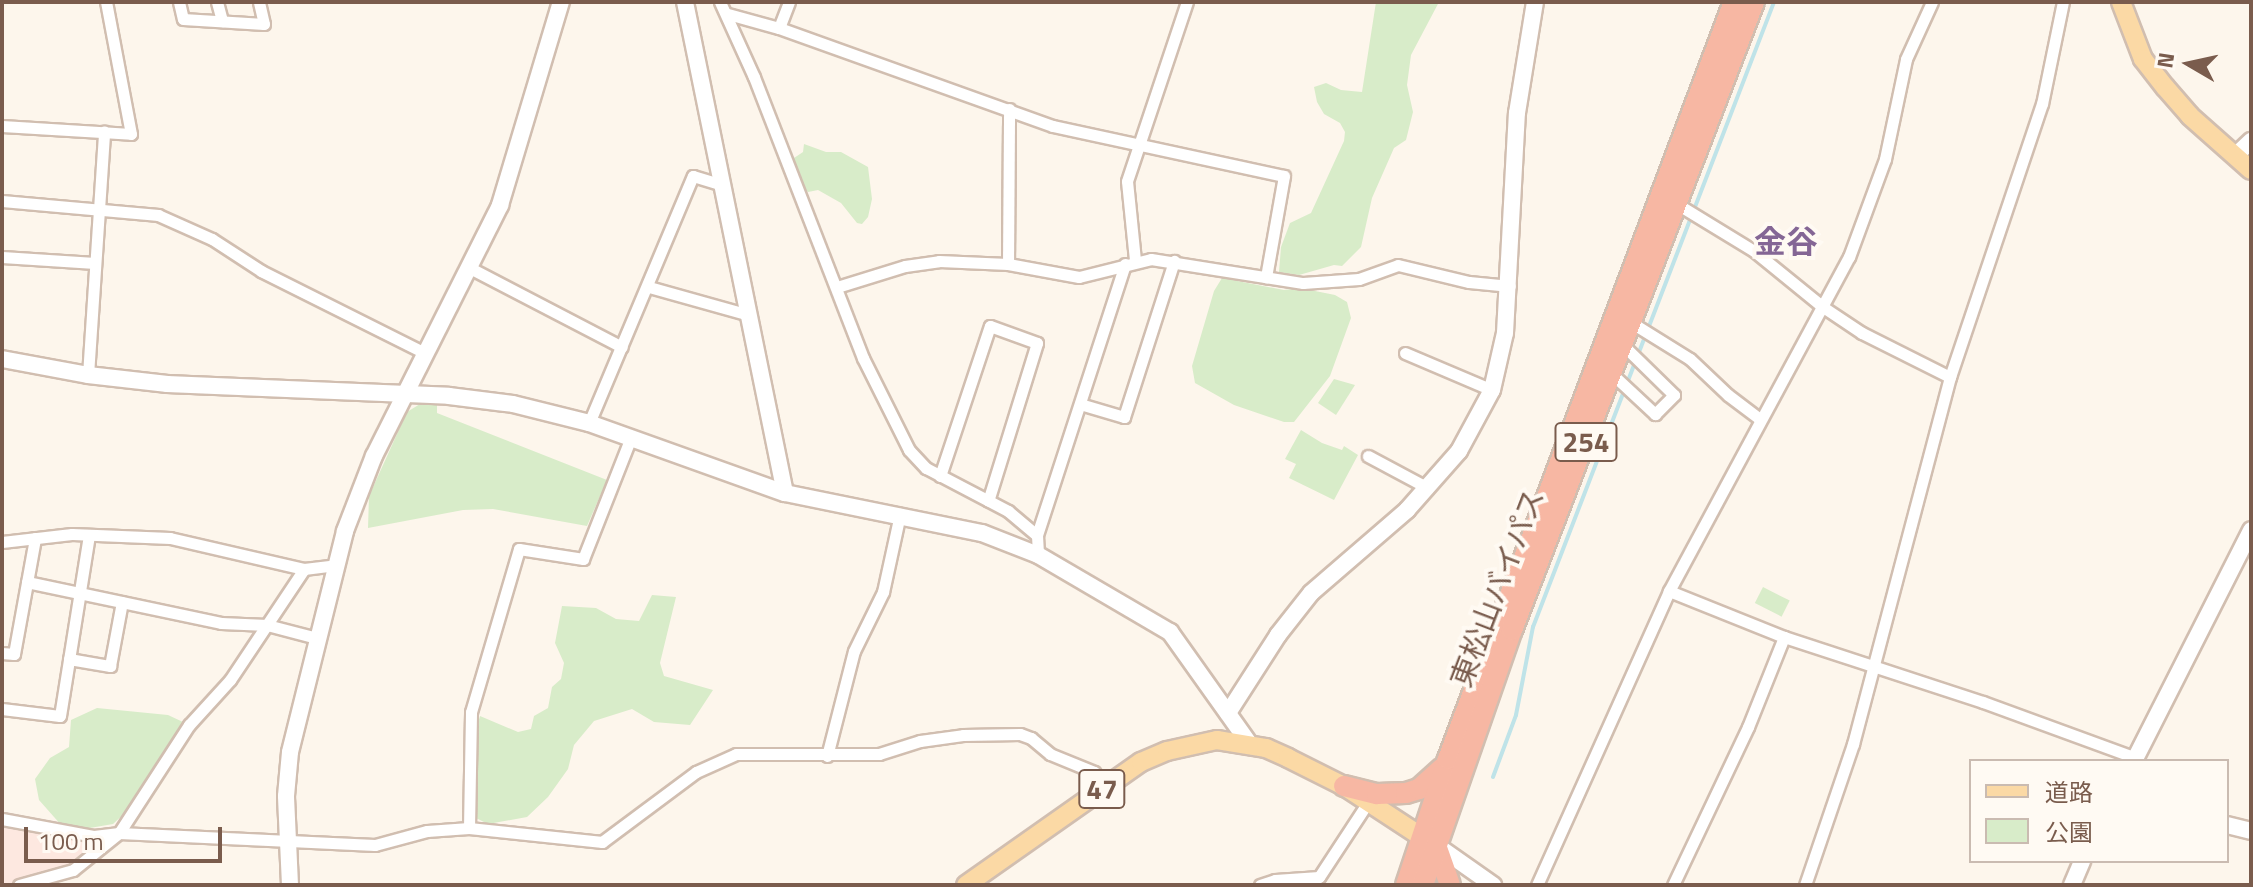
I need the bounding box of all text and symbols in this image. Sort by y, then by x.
north arrow [2149,24,2229,104]
text: N [2147,50,2183,70]
district label: 金谷 [1754,222,1818,260]
road number: 254 [1554,418,1618,466]
street label: 東松山バイパス [1443,484,1551,692]
legend [1969,759,2229,863]
road number: 47 [1078,765,1126,813]
text: 道路 [2045,774,2093,810]
scale bar [28,811,226,861]
text: 公園 [2045,814,2093,850]
text: 100 m [38,823,104,859]

